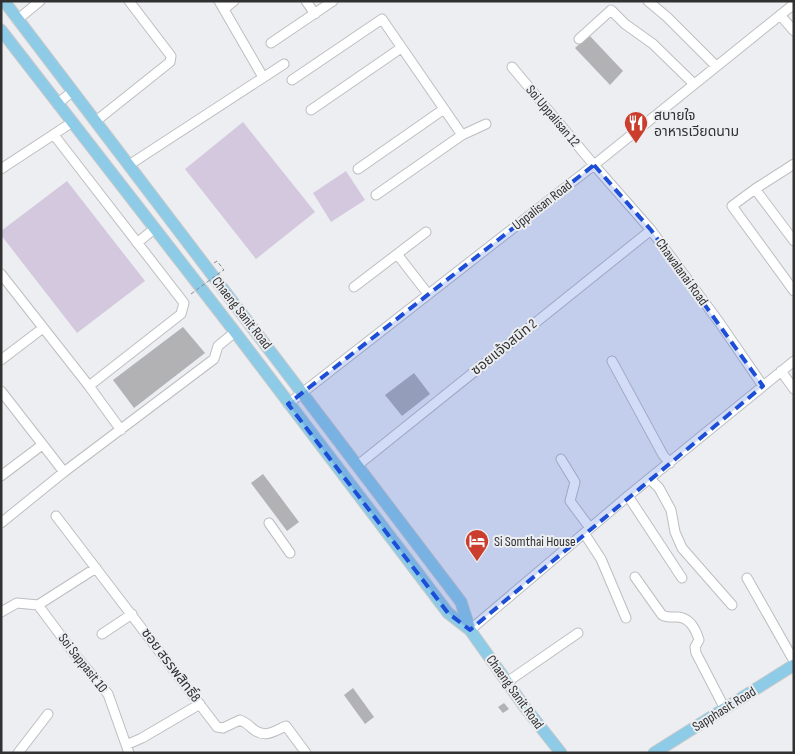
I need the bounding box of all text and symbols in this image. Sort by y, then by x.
street label: Soi Uppalisan 12 [522,82,584,151]
place label: สบายใจ อาหารเวียดนาม [654,107,739,140]
restaurant icon: สบายใจ อาหารเวียดนาม [623,110,649,144]
street label: Uppalisan Road [509,176,575,234]
street label: Chawalanai Road [652,235,712,309]
street label: Chaeng Sanit Road [208,273,276,353]
street label: ซอยแจ้งสนิท 2 [468,315,541,379]
hotel icon: Si Somthai House [464,528,490,562]
place label: Si Somthai House [494,533,576,550]
street label: ซอย สรรพสิทธิ์8 [138,625,204,705]
street label: Soi Sappasit 10 [55,630,111,696]
street label: Chaeng Sanit Road [482,652,548,732]
street label: Sapphasit Road [689,683,759,735]

